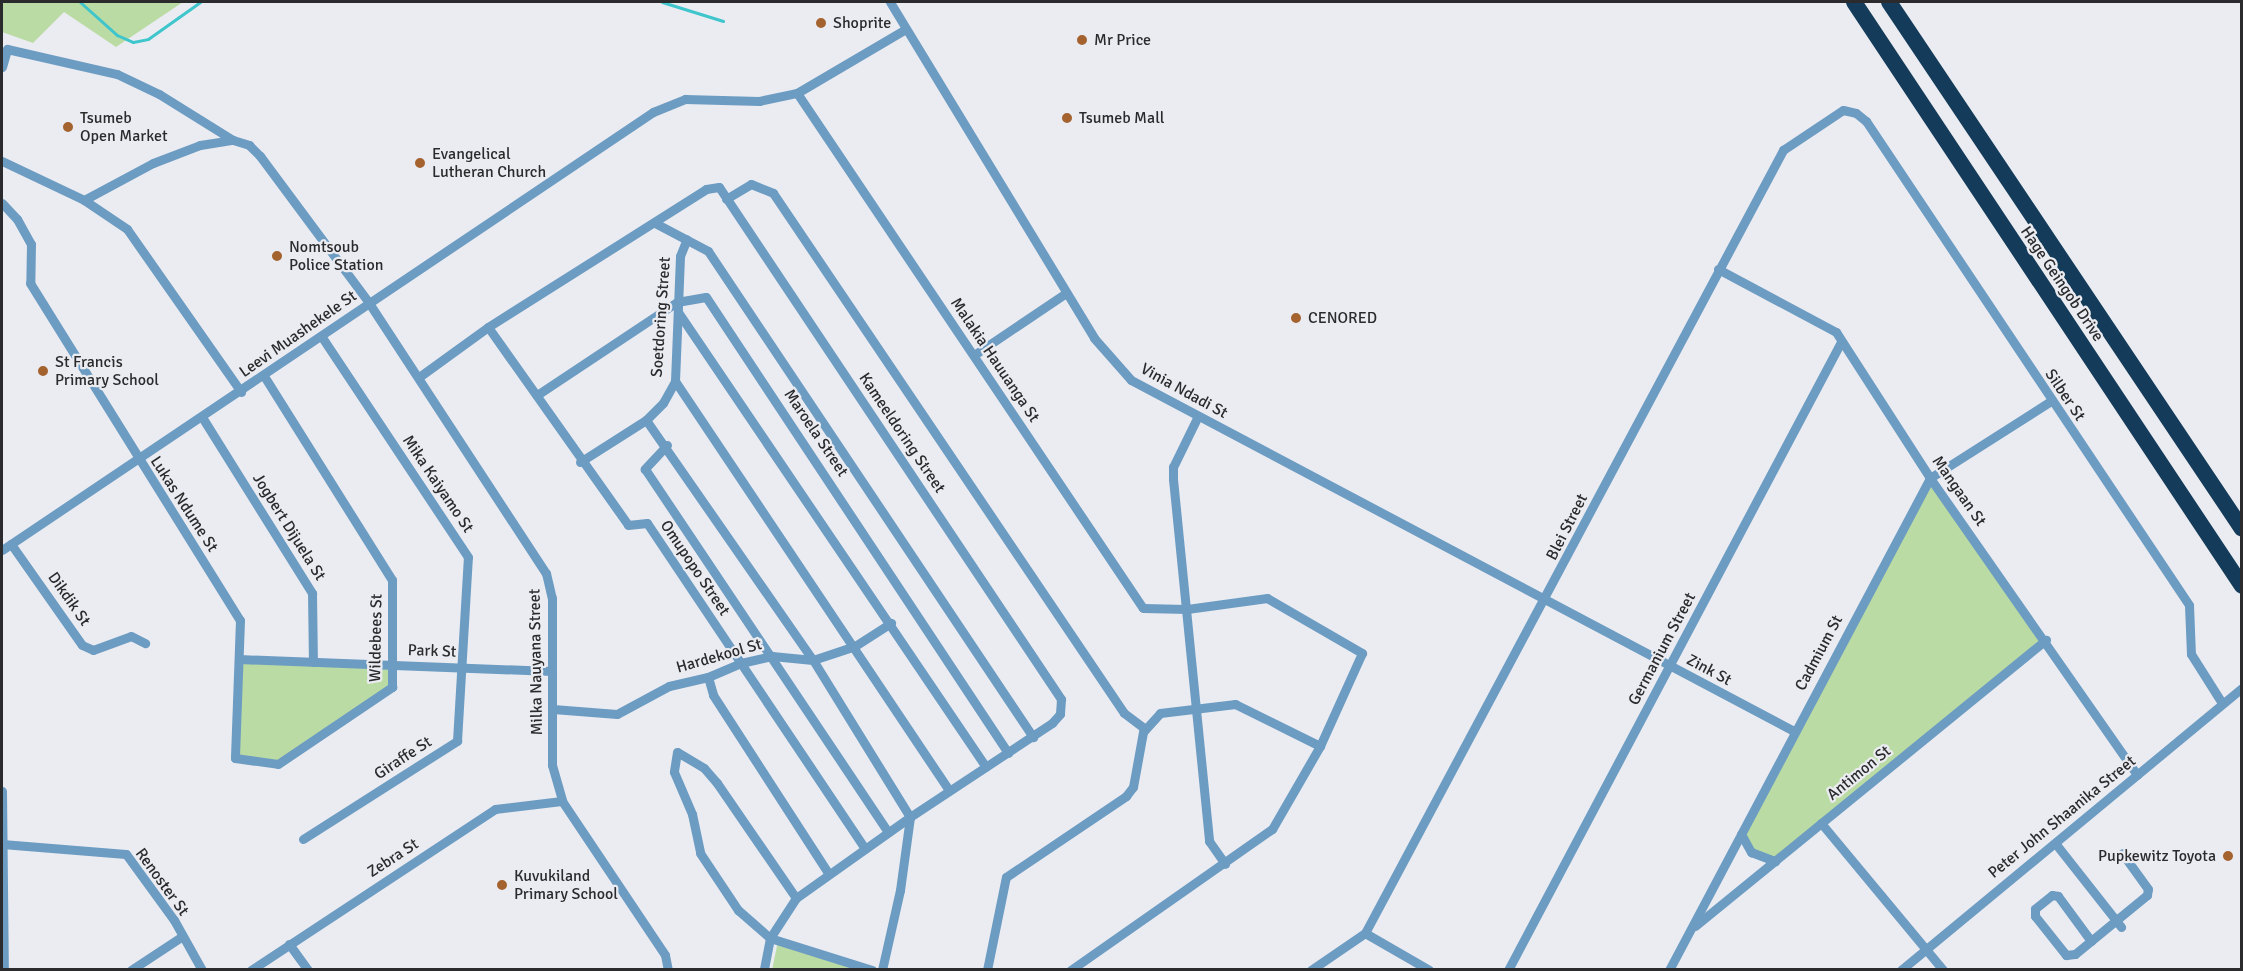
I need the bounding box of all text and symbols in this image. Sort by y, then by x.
place label: Shoprite [833,13,891,33]
marker: Shoprite [814,16,828,30]
place label: Mr Price [1094,30,1151,50]
marker: Mr Price [1075,33,1089,47]
place label: Tsumeb Open Market [80,108,168,146]
place label: Tsumeb Mall [1079,108,1164,128]
marker: Tsumeb Mall [1060,111,1074,125]
marker: Tsumeb Open Market [61,120,75,134]
place label: Evangelical Lutheran Church [432,144,546,182]
marker: Evangelical Lutheran Church [413,156,427,170]
street label: Hage Geingob Drive [2016,223,2108,345]
place label: Nomtsoub Police Station [289,237,383,275]
marker: Nomtsoub Police Station [270,249,284,263]
street label: Soetdoring Street [647,256,675,378]
street label: Leevi Muashekele St [236,286,360,382]
street label: Malakia Hauuanga St [946,294,1044,426]
place label: CENORED [1308,308,1377,328]
marker: CENORED [1289,311,1303,325]
place label: St Francis Primary School [55,352,159,390]
street label: Vinia Ndadi St [1137,359,1231,423]
marker: St Francis Primary School [36,364,50,378]
street label: Silber St [2041,365,2089,425]
street label: Kameeldoring Street [855,369,949,497]
street label: Maroela Street [780,386,852,480]
street label: Mika Kaiyamo St [398,432,478,536]
street label: Mangaan St [1928,452,1990,530]
street label: Lukas Ndume St [146,453,222,555]
street label: Jogbert Dijuela St [248,470,330,584]
street label: Blei Street [1542,491,1592,563]
street label: Omupopo Street [656,517,734,619]
street label: Dikdik St [44,568,94,630]
street label: Milka Nauyana Street [525,588,547,736]
street label: Germanium Street [1624,589,1700,709]
street label: Wildebees St [366,594,386,682]
street label: Cadmium St [1791,612,1847,694]
street label: Hardekool St [674,635,764,677]
street label: Park St [407,641,457,661]
street label: Zink St [1683,650,1735,690]
street label: Giraffe St [371,732,435,784]
street label: Antimon St [1823,742,1895,804]
street label: Peter John Shaanika Street [1984,752,2140,882]
street label: Zebra St [364,834,422,882]
street label: Renoster St [131,844,193,920]
place label: Pupkewitz Toyota [2098,846,2216,866]
marker: Pupkewitz Toyota [2221,849,2235,863]
place label: Kuvukiland Primary School [514,866,618,904]
marker: Kuvukiland Primary School [495,878,509,892]

